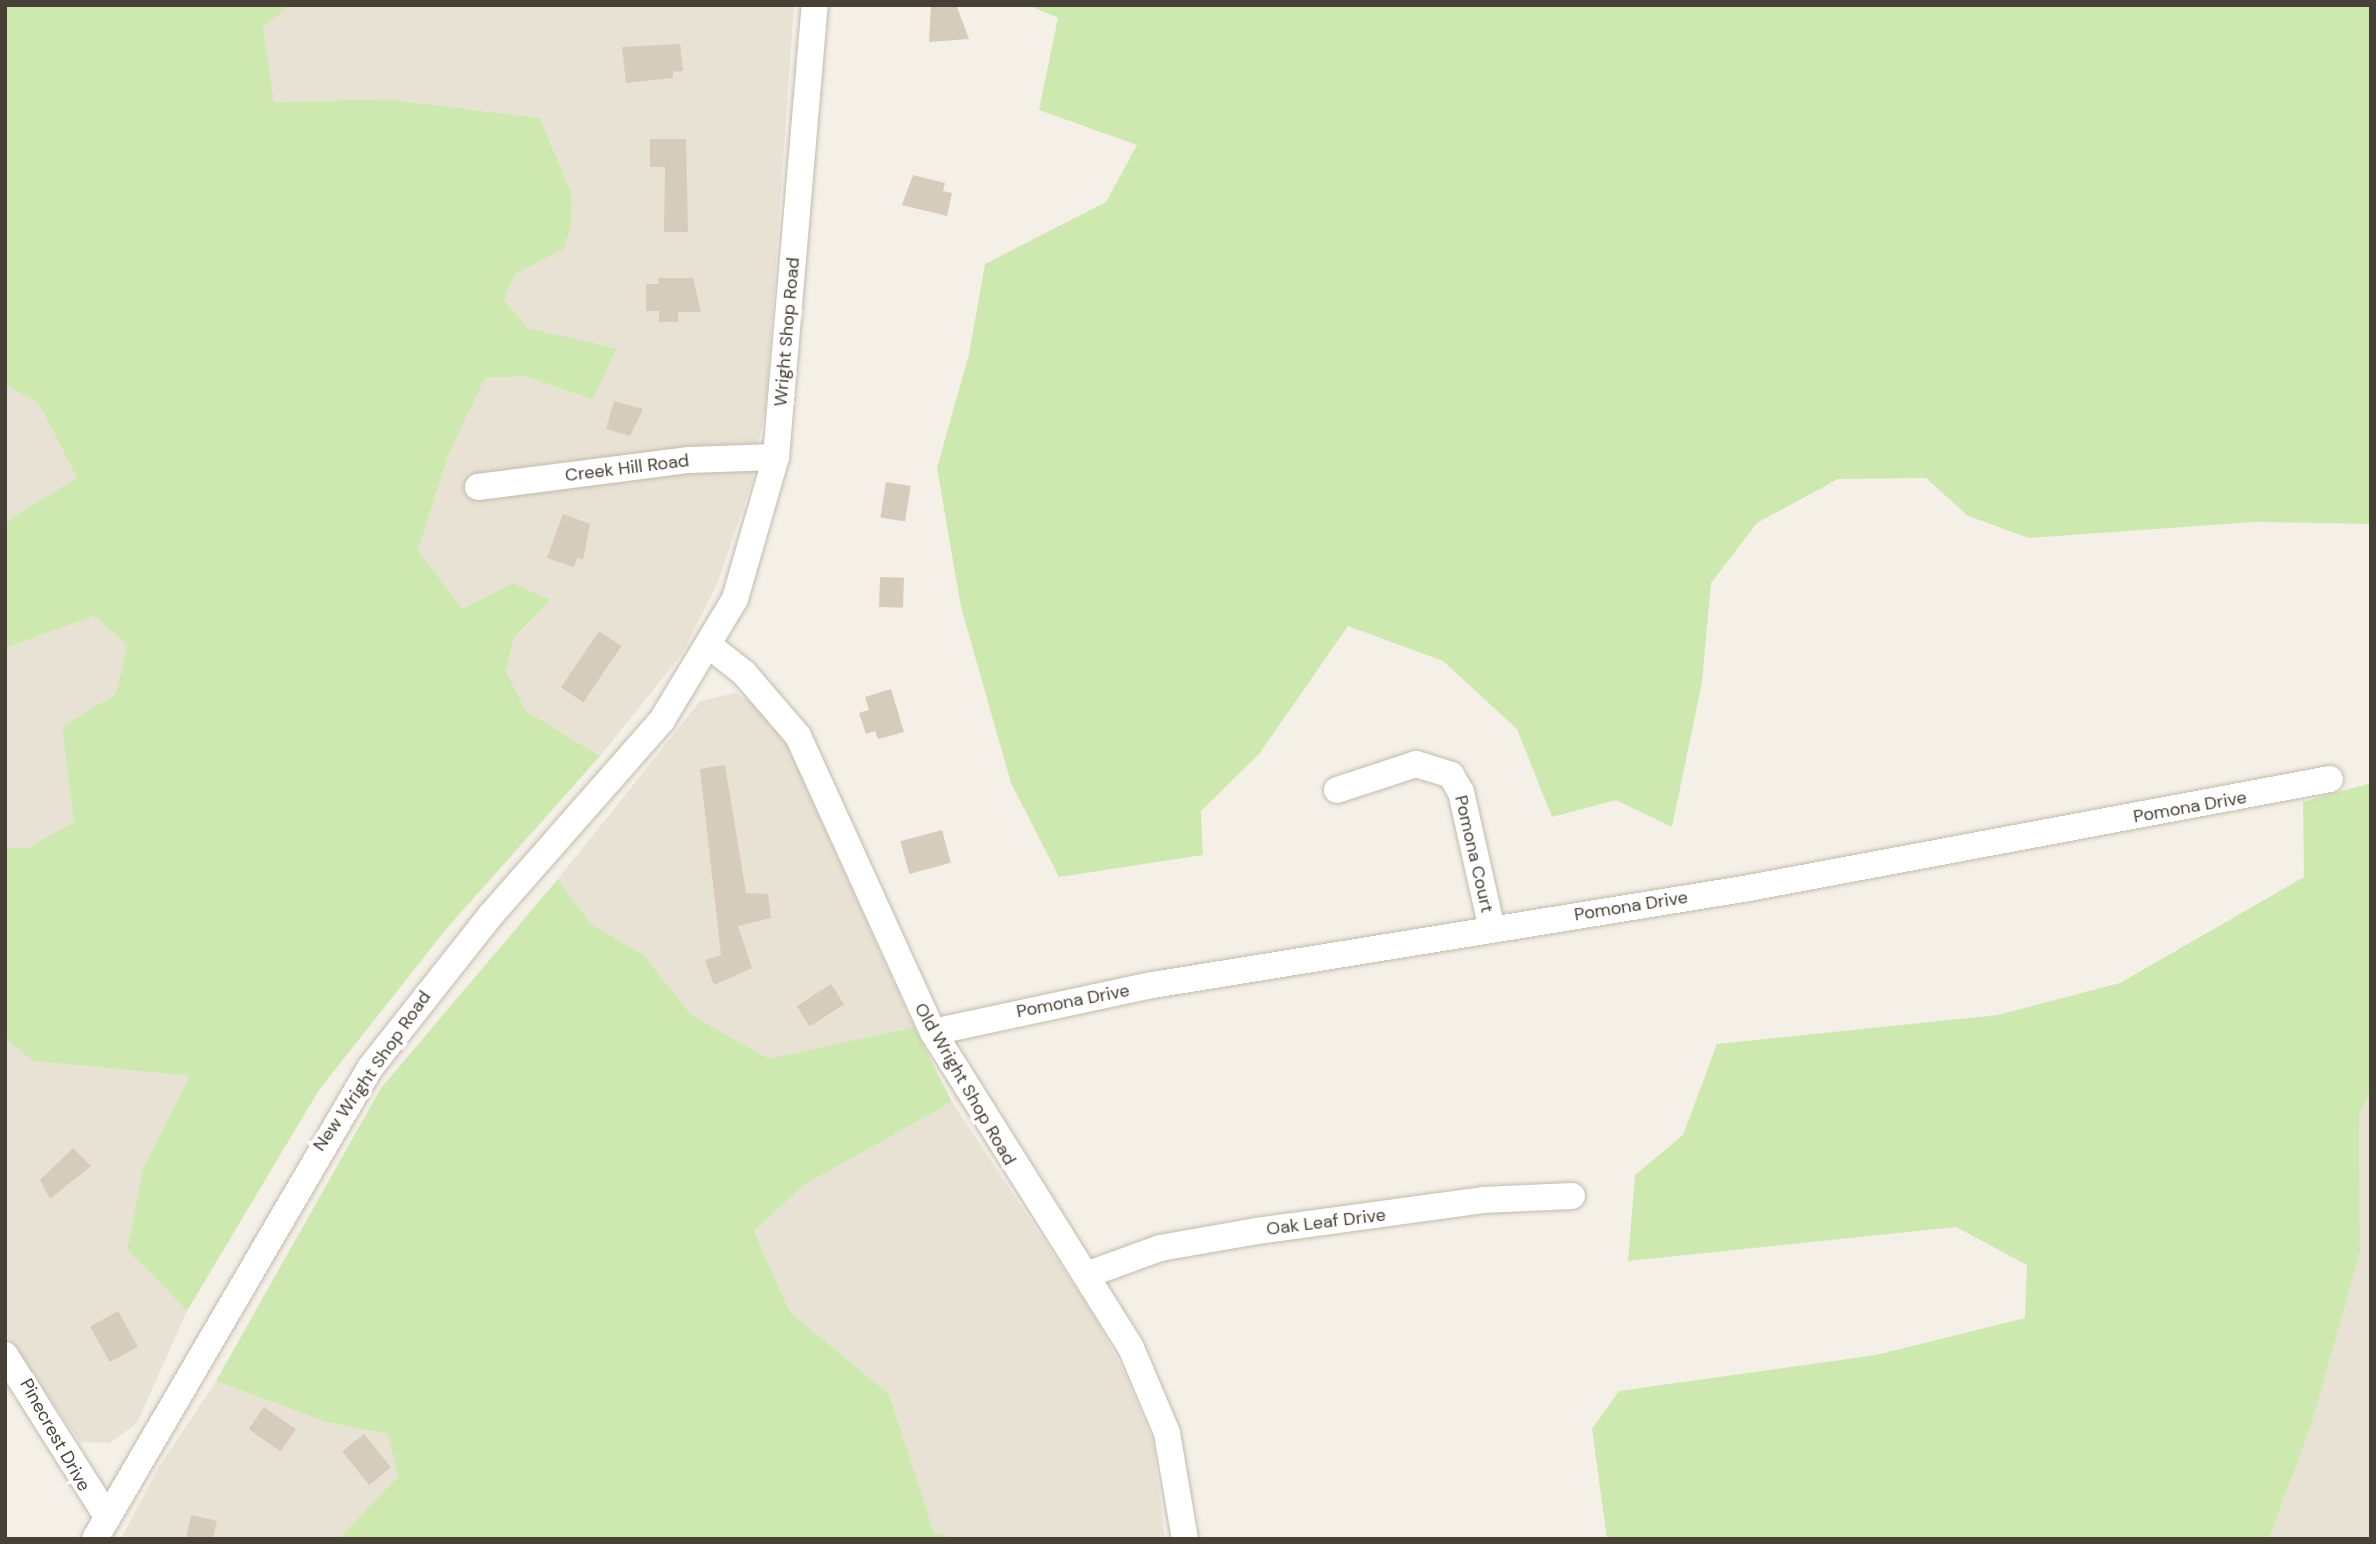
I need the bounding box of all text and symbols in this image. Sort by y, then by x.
street label: Wright Shop Road [770,256,804,408]
street label: Creek Hill Road [564,450,690,486]
street label: Pomona Drive [2132,786,2248,828]
street label: Pomona Court [1450,793,1498,915]
street label: Pomona Drive [1573,886,1689,926]
street label: Pomona Drive [1015,979,1131,1023]
street label: New Wright Shop Road [308,987,436,1155]
street label: Old Wright Shop Road [910,999,1020,1169]
street label: Oak Leaf Drive [1265,1204,1387,1240]
street label: Pinecrest Drive [15,1375,95,1495]

